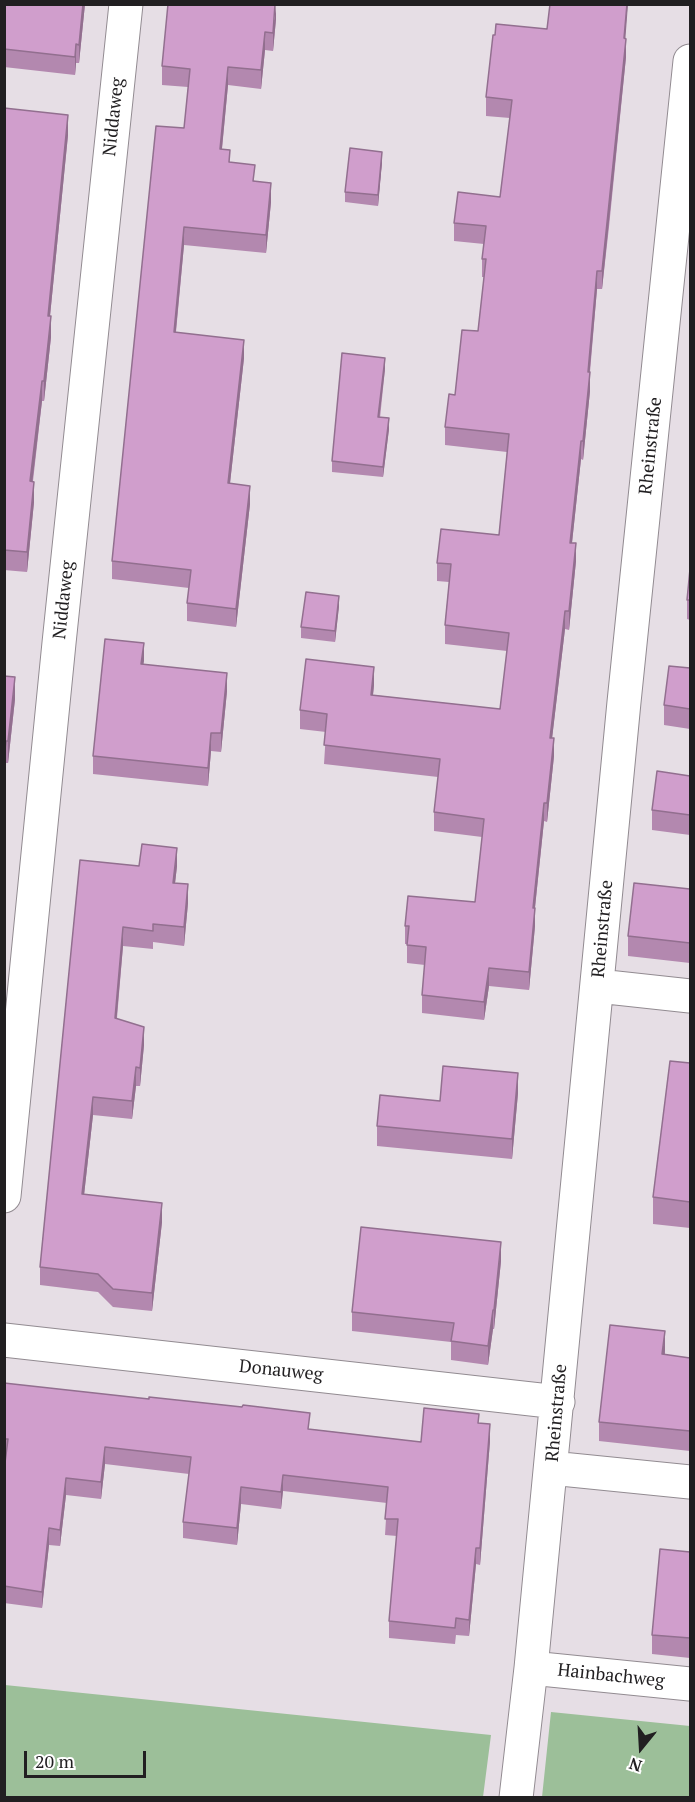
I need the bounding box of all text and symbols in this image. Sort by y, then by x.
street label: Niddaweg [99,77,129,157]
street label: Rheinstraße [635,396,667,496]
street label: Niddaweg [49,560,79,640]
street label: Rheinstraße [588,879,618,979]
street label: Donauweg [238,1356,324,1386]
street label: Rheinstraße [542,1363,572,1463]
street label: Hainbachweg [556,1660,666,1692]
north arrow [611,1718,671,1778]
scale bar [27,1739,148,1777]
text: 20 m [35,1749,74,1773]
text: N [626,1753,645,1777]

